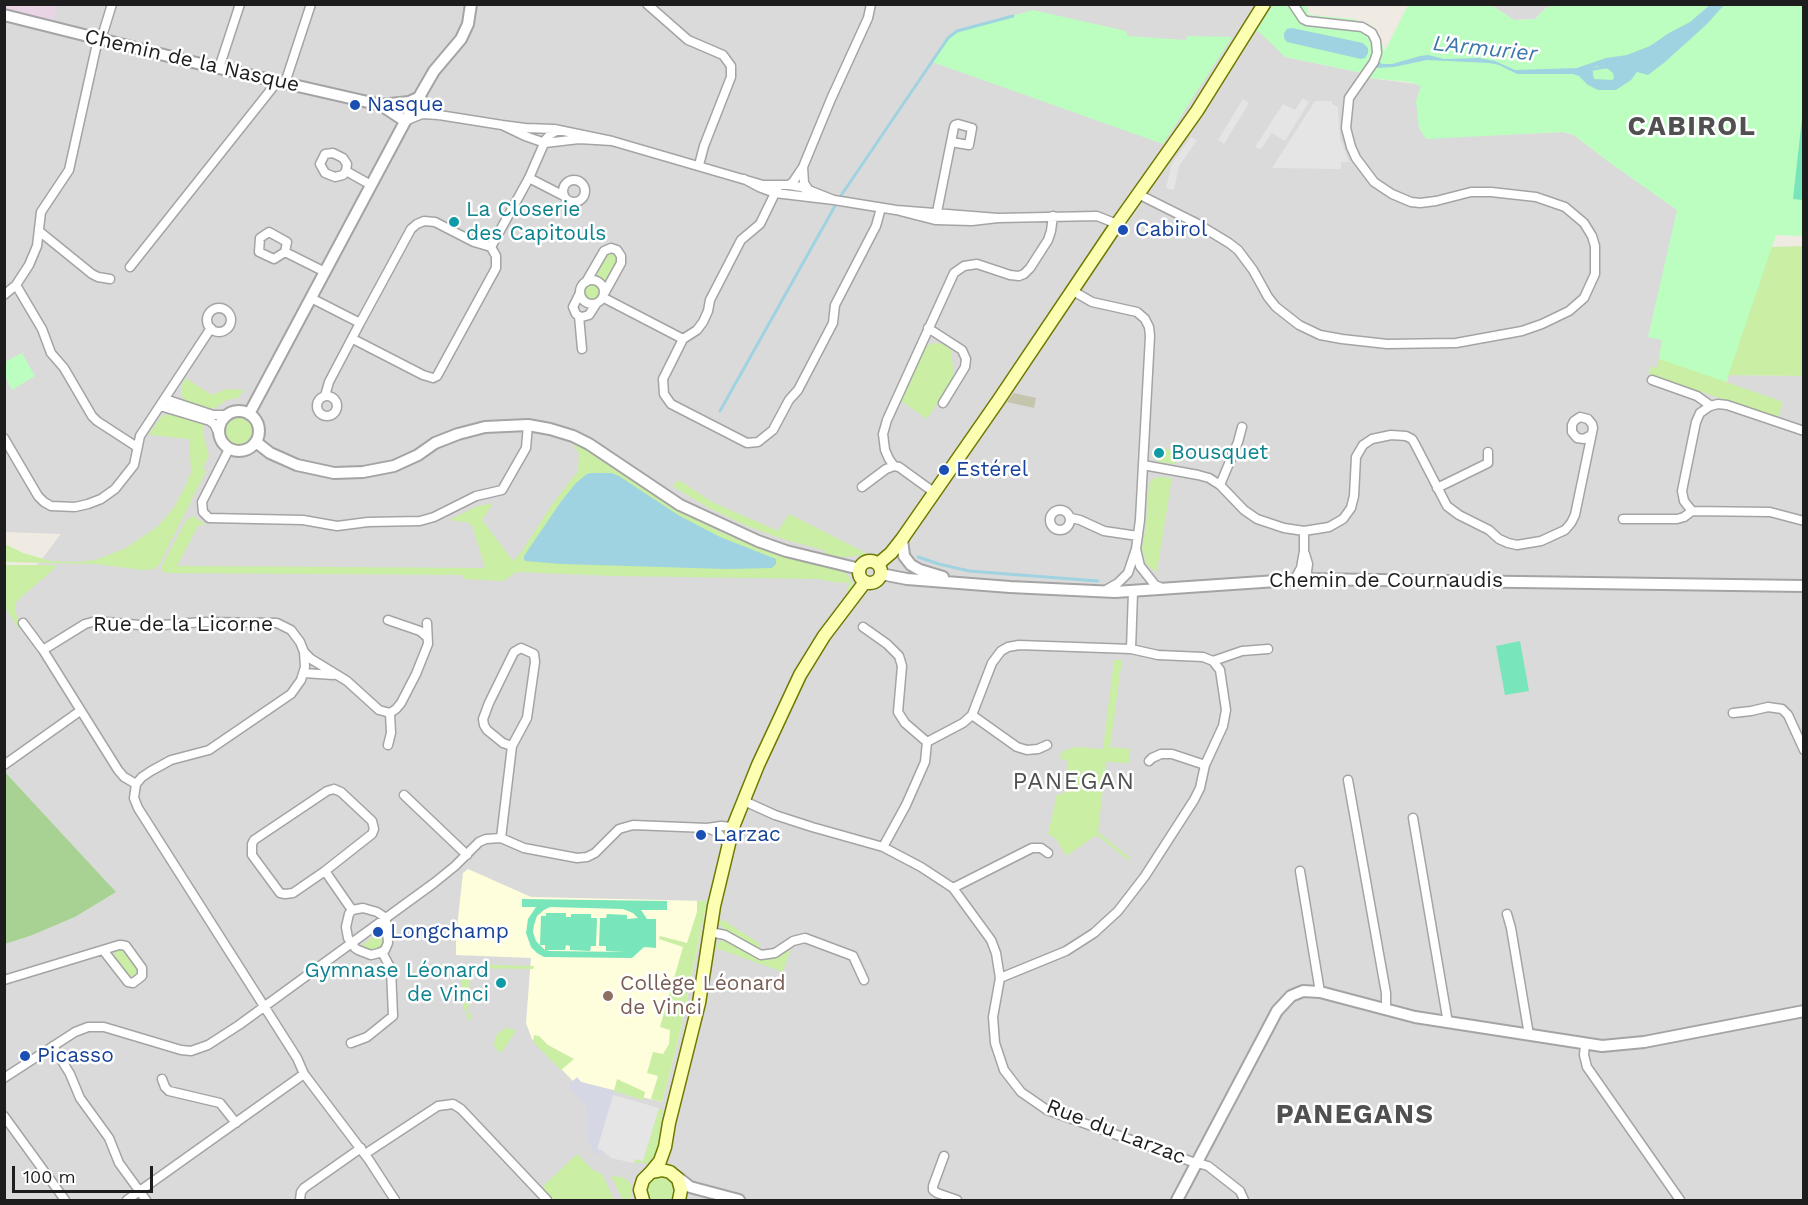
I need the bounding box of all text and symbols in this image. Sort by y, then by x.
street label: Chemin de la Nasque [82,24,302,98]
water label: L'Armurier [1431,30,1539,68]
place label: Nasque [367,92,443,118]
marker: Nasque [348,98,362,112]
district label: CABIROL [1628,111,1756,143]
place label: La Closerie des Capitouls [466,197,606,247]
marker: La Closerie des Capitouls [447,215,461,229]
place label: Cabirol [1135,217,1207,243]
marker: Cabirol [1116,223,1130,237]
place label: Bousquet [1171,440,1268,466]
marker: Bousquet [1152,446,1166,460]
place label: Estérel [956,457,1028,483]
marker: Estérel [937,463,951,477]
street label: Chemin de Cournaudis [1269,568,1503,594]
street label: Rue de la Licorne [93,612,273,638]
district label: PANEGAN [1012,768,1136,796]
place label: Larzac [713,822,781,848]
marker: Larzac [694,828,708,842]
place label: Longchamp [390,919,509,945]
marker: Longchamp [371,925,385,939]
place label: Gymnase Léonard de Vinci [305,958,489,1008]
place label: Collège Léonard de Vinci [620,971,786,1021]
marker: Gymnase Léonard de Vinci [494,976,508,990]
marker: Collège Léonard de Vinci [601,989,615,1003]
place label: Picasso [37,1043,114,1069]
marker: Picasso [18,1049,32,1063]
street label: Rue du Larzac [1043,1094,1189,1170]
district label: PANEGANS [1276,1099,1434,1131]
scale bar [15,1154,156,1192]
text: 100 m [23,1166,76,1187]

